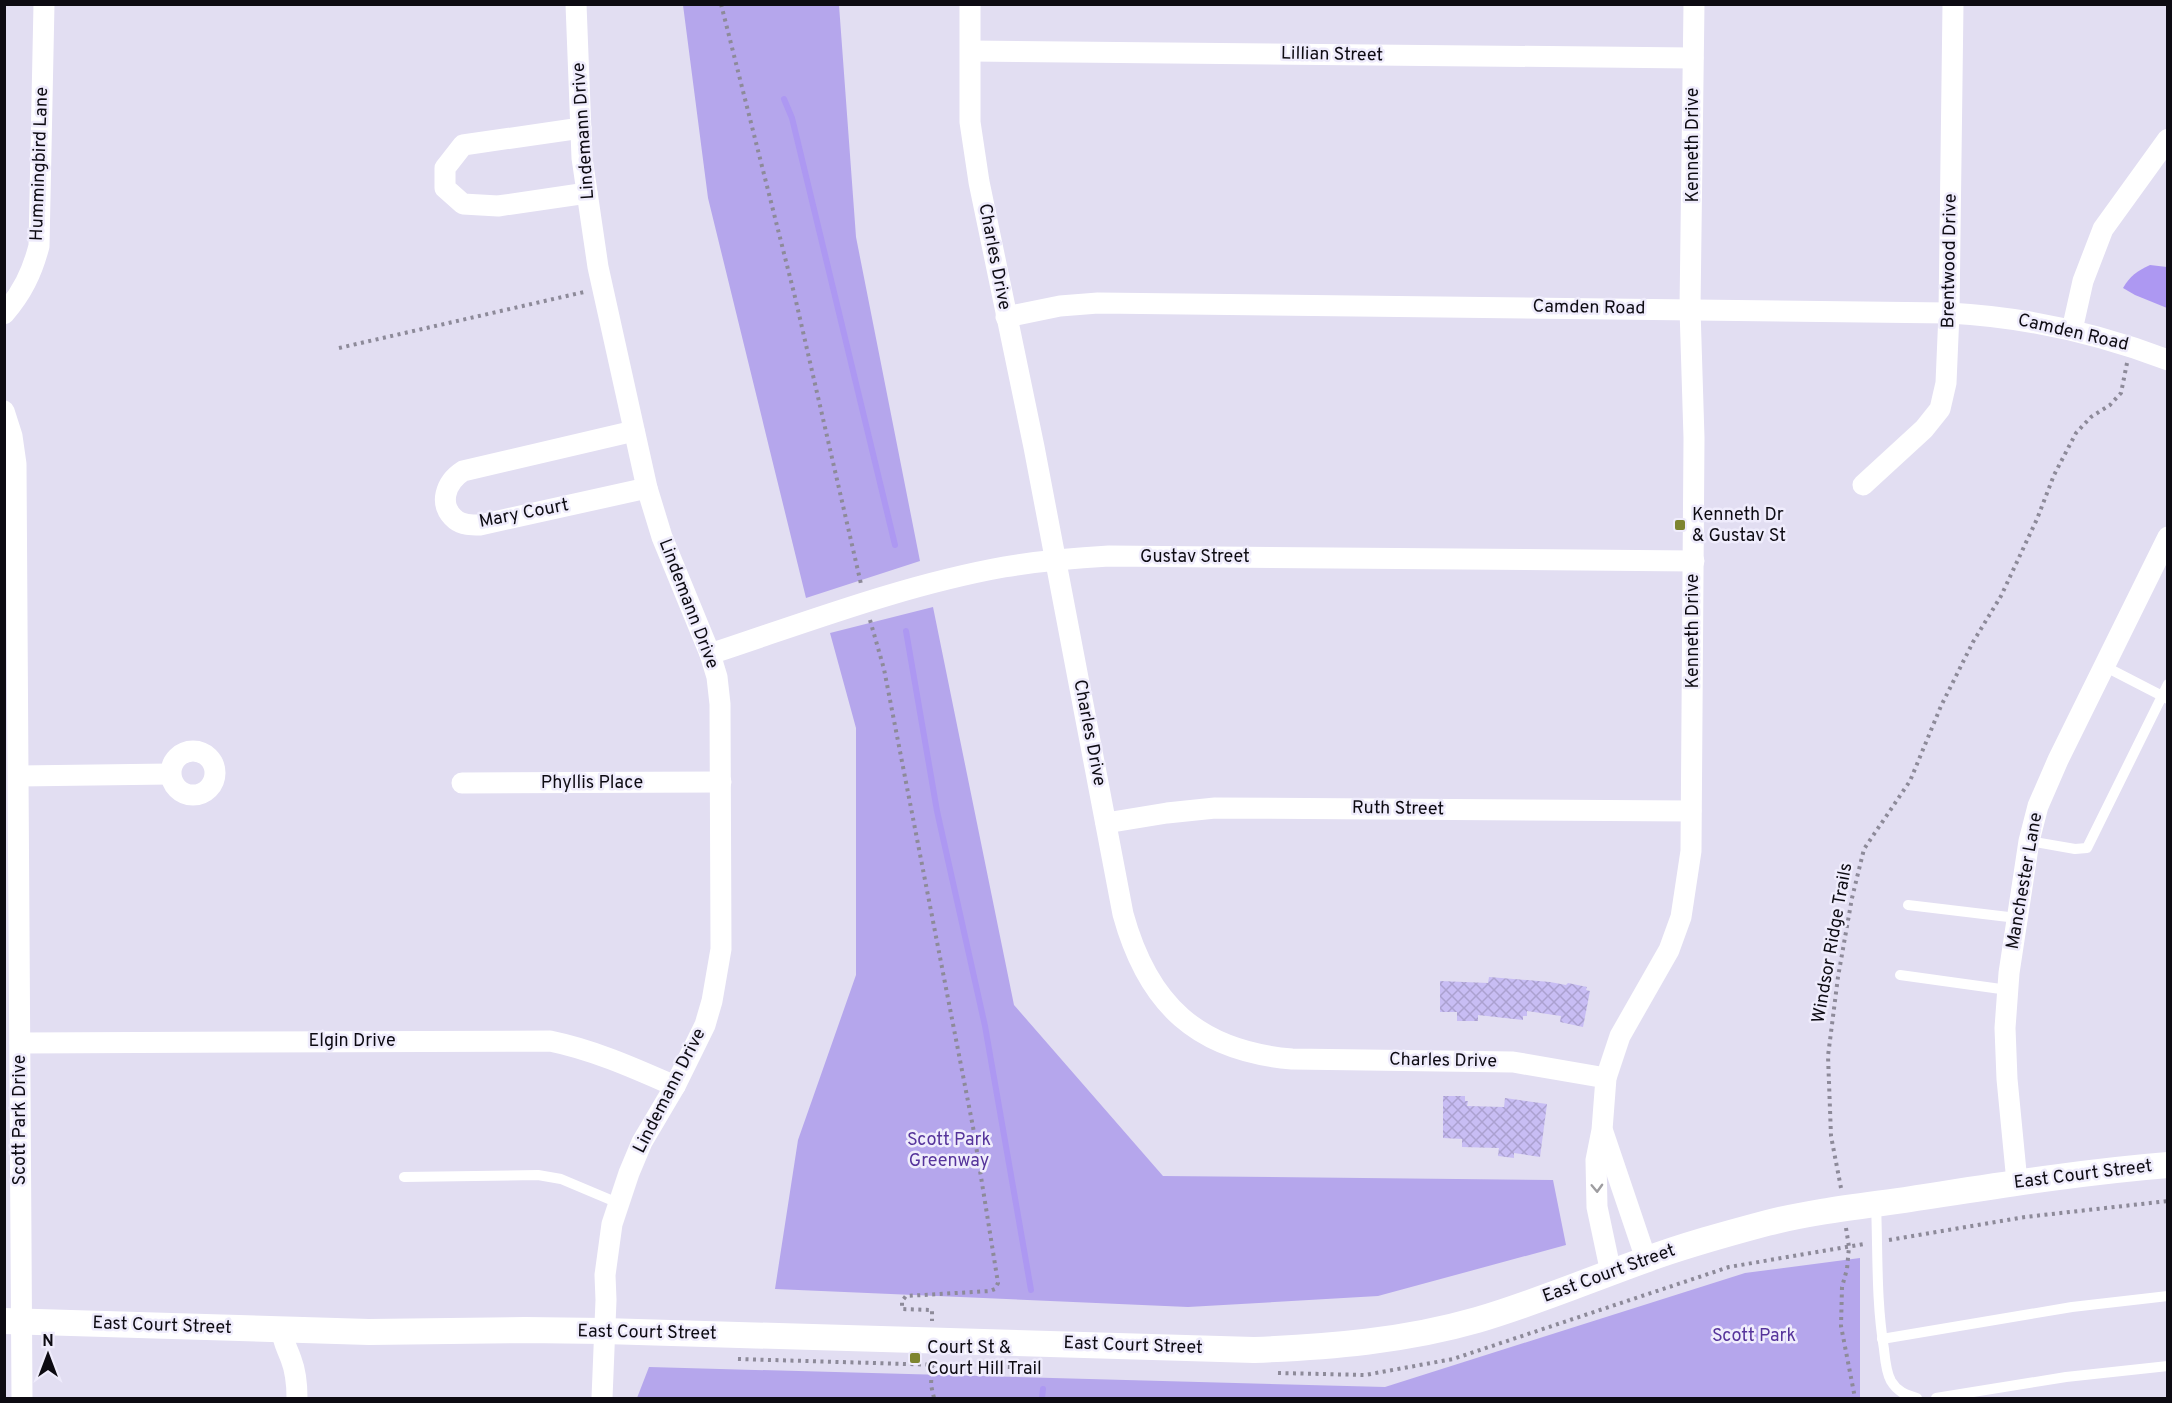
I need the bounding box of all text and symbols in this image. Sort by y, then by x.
street label: Lillian Street [1281,43,1383,67]
street label: Lindemann Drive [568,62,600,200]
street label: Hummingbird Lane [26,87,54,241]
street label: Kenneth Drive [1682,87,1705,203]
street label: Brentwood Drive [1937,193,1963,329]
street label: Charles Drive [972,202,1016,312]
street label: Camden Road [1532,296,1646,320]
street label: Camden Road [2015,309,2131,357]
street label: Mary Court [477,494,571,534]
place label: Kenneth Dr & Gustav St [1692,504,1786,548]
marker: Kenneth Dr & Gustav St [1673,518,1687,532]
street label: Lindemann Drive [653,536,723,672]
street label: Gustav Street [1140,546,1250,569]
street label: Kenneth Drive [1682,573,1705,689]
street label: Charles Drive [1067,678,1111,788]
street label: Phyllis Place [541,772,643,795]
street label: Ruth Street [1352,797,1444,821]
street label: Manchester Lane [2002,811,2048,951]
street label: Windsor Ridge Trails [1808,861,1858,1025]
street label: Lindemann Drive [629,1025,711,1157]
street label: Elgin Drive [308,1030,396,1053]
street label: Charles Drive [1389,1049,1497,1073]
street label: Scott Park Drive [9,1054,32,1186]
park label: Scott Park Greenway [907,1129,991,1173]
street label: East Court Street [2012,1155,2154,1195]
one-way arrow [1590,1184,1603,1193]
street label: East Court Street [1540,1239,1678,1309]
street label: East Court Street [92,1312,232,1340]
street label: East Court Street [577,1320,717,1346]
north arrow [18,1325,78,1385]
park label: Scott Park [1712,1325,1796,1348]
text: N [42,1332,54,1352]
street label: East Court Street [1063,1332,1203,1360]
place label: Court St & Court Hill Trail [927,1337,1042,1381]
marker: Court St & Court Hill Trail [908,1351,922,1365]

